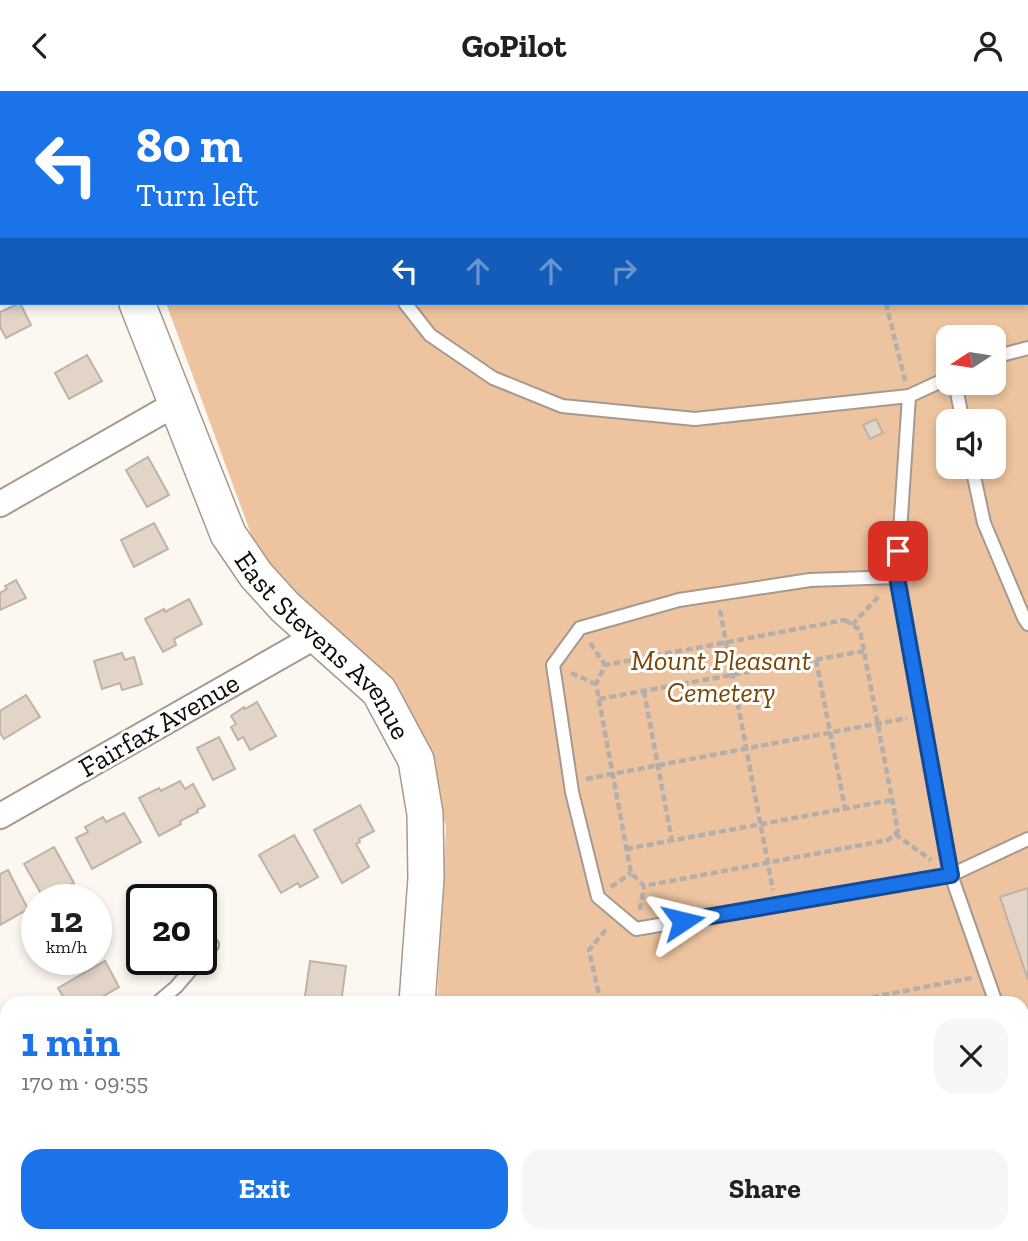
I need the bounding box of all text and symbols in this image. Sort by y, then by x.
icon: back [21,27,59,65]
text: GoPilot [461,27,567,65]
icon: person [969,27,1007,65]
text: 80 m [136,116,243,175]
icon: left [21,119,112,210]
text: Turn left [136,176,258,214]
icon: left [386,252,424,290]
icon: ahead [459,252,497,290]
icon: ahead [532,252,570,290]
icon: right [605,252,643,290]
north arrow [936,325,1006,395]
map controls [936,325,1006,479]
button: sound [936,409,1006,479]
pin [868,521,928,581]
icon: arrive [879,532,917,570]
street label: East Stevens Avenue [228,545,418,745]
park label: Mount Pleasant Cemetery [631,644,812,709]
street label: Fairfax Avenue [73,666,245,784]
speed limit sign: 20 [126,884,217,975]
position arrow [646,884,720,958]
text: 12 [50,899,83,941]
text: km/h [46,936,87,958]
text: 1 min [21,1016,120,1067]
button: close [934,1019,1008,1093]
text: 170 m · 09:55 [21,1068,148,1096]
button: Exit [21,1149,508,1229]
button: Share [522,1149,1008,1229]

